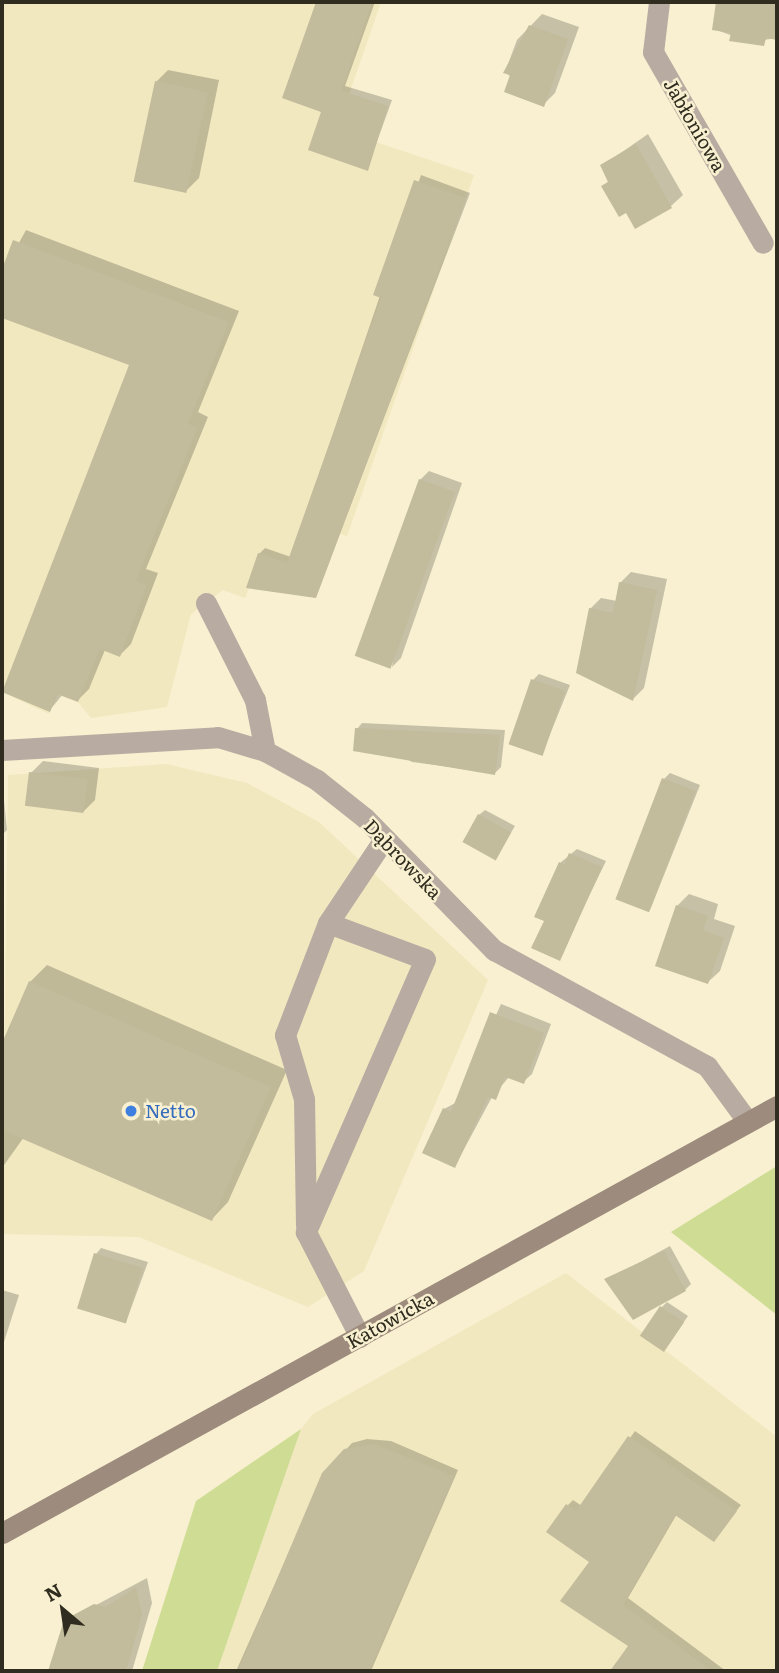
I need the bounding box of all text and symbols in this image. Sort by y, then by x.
street label: Jabłoniowa [659,74,731,176]
street label: Dąbrowska [359,814,447,904]
place label: Netto [145,1100,196,1122]
marker: Netto [123,1103,139,1119]
street label: Katowicka [342,1287,438,1353]
north arrow [28,1575,98,1645]
text: N [39,1576,67,1608]

